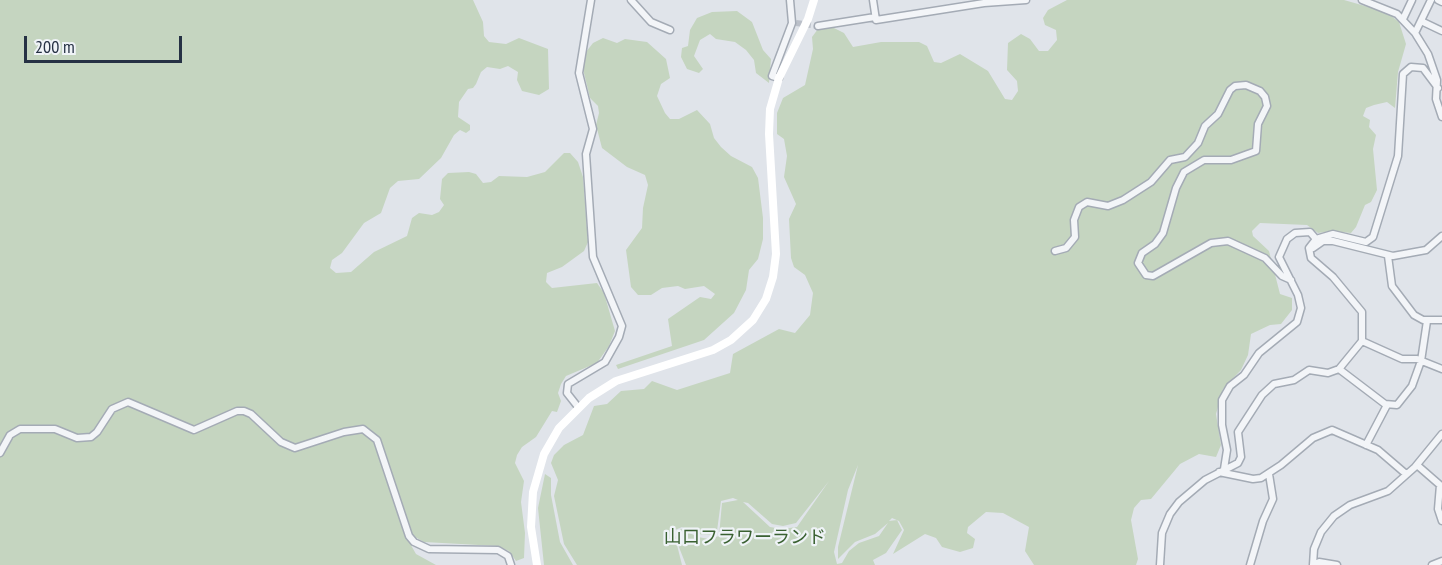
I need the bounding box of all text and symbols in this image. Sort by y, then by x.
scale bar [27,24,184,62]
text: 200 m [35,35,75,58]
park label: 山口フラワーランド [664,527,826,549]

